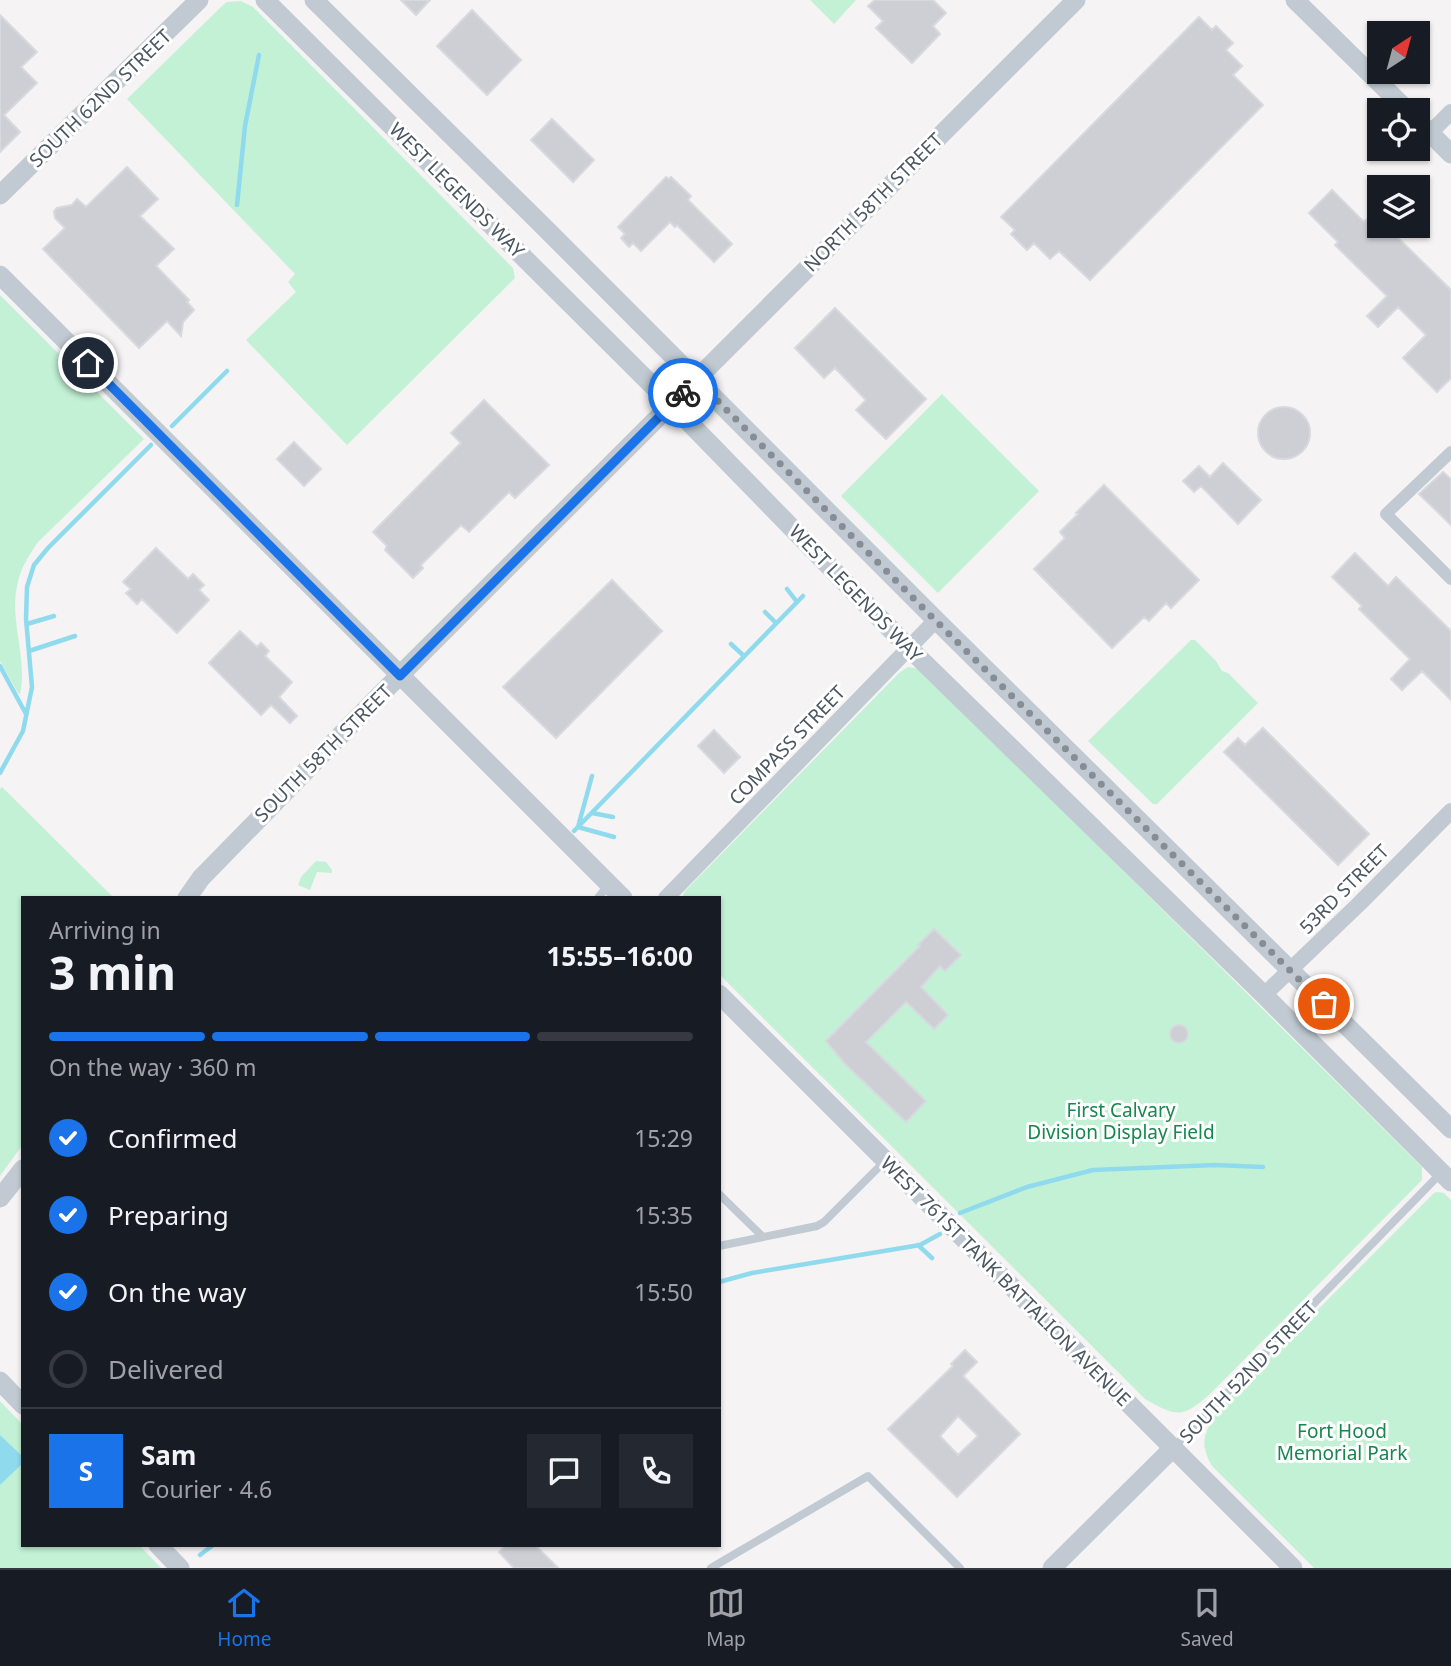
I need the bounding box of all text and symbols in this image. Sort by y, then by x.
north arrow [1367,21,1430,84]
map controls [1367,21,1430,238]
street label: SOUTH 62ND STREET [23,23,177,173]
button: locate [1367,98,1430,161]
street label: WEST LEGENDS WAY [384,117,531,264]
street label: NORTH 58TH STREET [798,127,948,277]
button: layers [1367,175,1430,238]
pin [58,333,118,393]
icon: home [69,344,107,382]
courier [648,358,718,428]
icon: bike [664,374,702,412]
street label: WEST LEGENDS WAY [784,519,929,667]
street label: SOUTH 58TH STREET [249,678,398,827]
street label: COMPASS STREET [723,679,851,810]
street label: 53RD STREET [1293,838,1395,940]
text: Arriving in [49,914,161,946]
text: 15:55–16:00 [546,938,693,974]
text: 3 min [49,941,176,1003]
pin [1294,974,1354,1034]
icon: bag [1305,985,1343,1023]
text: On the way · 360 m [49,1051,256,1083]
park label: First Calvary Division Display Field [1027,1097,1215,1145]
icon: check [49,1119,87,1157]
text: Confirmed [108,1120,238,1156]
text: 15:29 [634,1122,693,1154]
street label: WEST 761ST TANK BATTALION AVENUE [875,1150,1137,1412]
icon: check [49,1196,87,1234]
text: Preparing [108,1197,229,1233]
text: 15:35 [634,1199,693,1231]
icon: check [49,1273,87,1311]
text: On the way [108,1274,246,1310]
text: 15:50 [634,1276,693,1308]
street label: SOUTH 52ND STREET [1173,1295,1323,1449]
text: Delivered [108,1351,224,1387]
park label: Fort Hood Memorial Park [1277,1418,1407,1466]
button: chat [527,1434,601,1508]
button: phone [619,1434,693,1508]
text: Sam [141,1437,196,1473]
text: S [79,1453,93,1489]
text: Courier · 4.6 [141,1473,272,1505]
tab: Home [217,1584,271,1652]
tab: Map [706,1584,746,1652]
tab: Saved [1180,1584,1234,1652]

